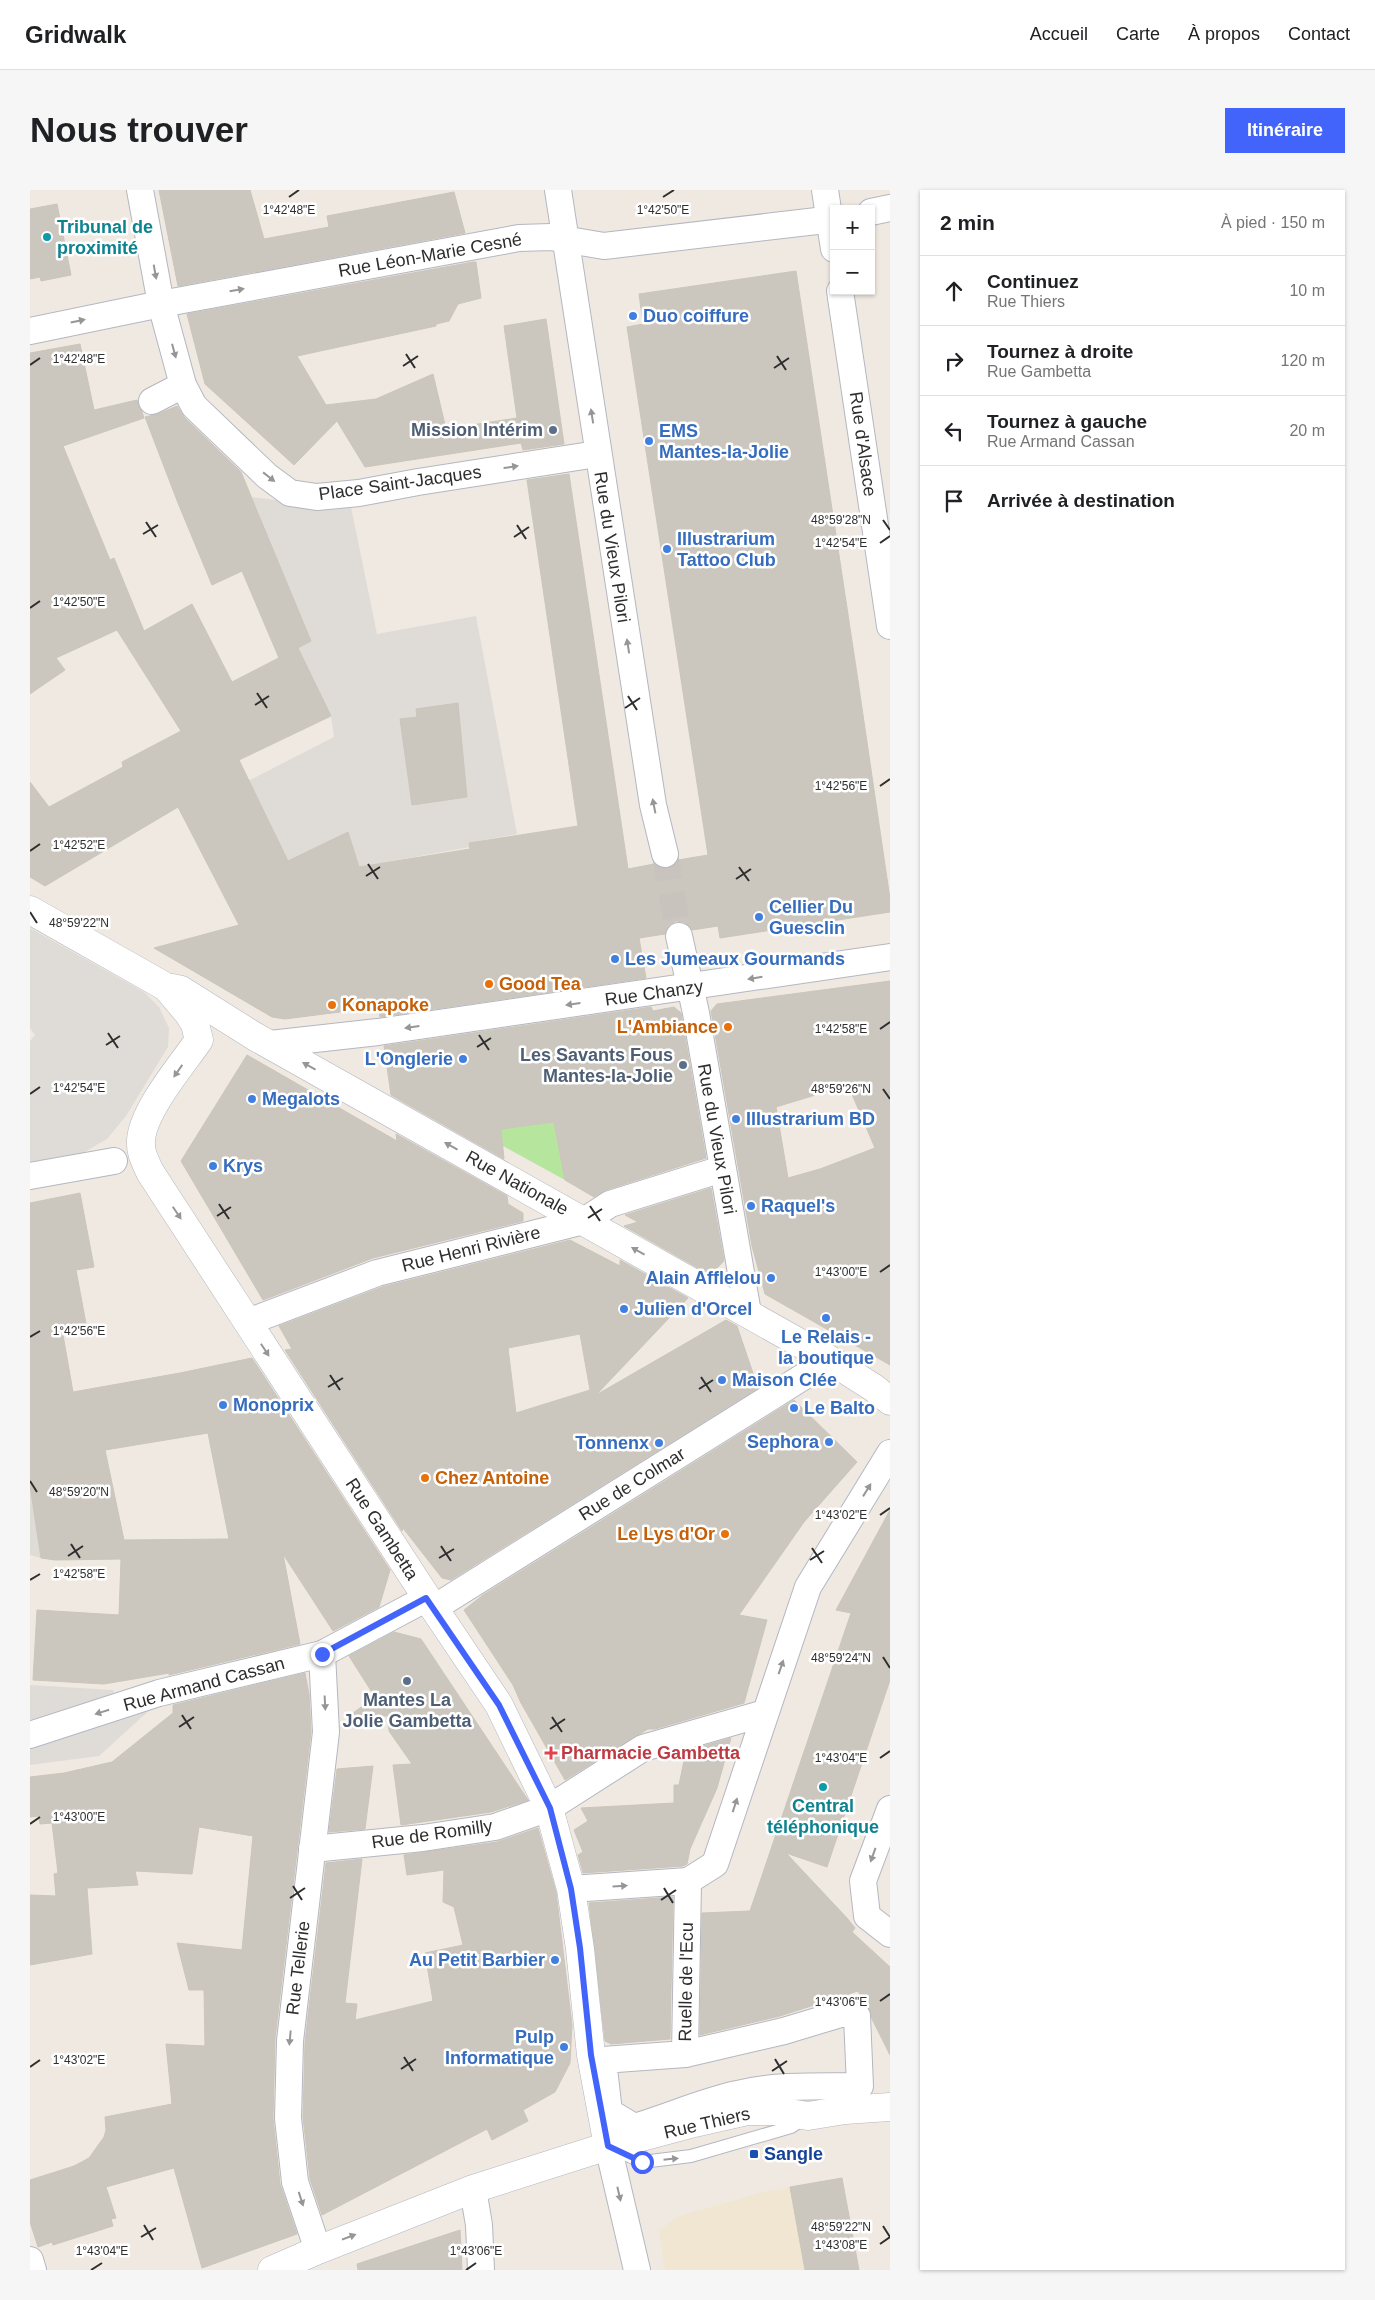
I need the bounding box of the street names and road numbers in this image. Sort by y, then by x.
street label: Rue Léon-Marie Cesné [337,229,523,281]
street label: Rue d'Alsace [846,390,880,498]
street label: Place Saint-Jacques [317,462,483,504]
street label: Rue du Vieux Pilori [590,470,634,624]
street label: Rue Chanzy [604,976,704,1010]
street label: Rue du Vieux Pilori [694,1062,740,1216]
street label: Rue Nationale [462,1147,572,1219]
street label: Rue Henri Rivière [400,1222,542,1276]
street label: Rue de Colmar [575,1443,689,1525]
street label: Rue Gambetta [342,1474,423,1584]
street label: Rue Armand Cassan [121,1653,287,1715]
street label: Rue de Romilly [370,1816,494,1852]
street label: Rue Tellerie [282,1920,314,2016]
street label: Ruelle de l'Ecu [675,1922,697,2042]
street label: Rue Thiers [662,2103,752,2143]

